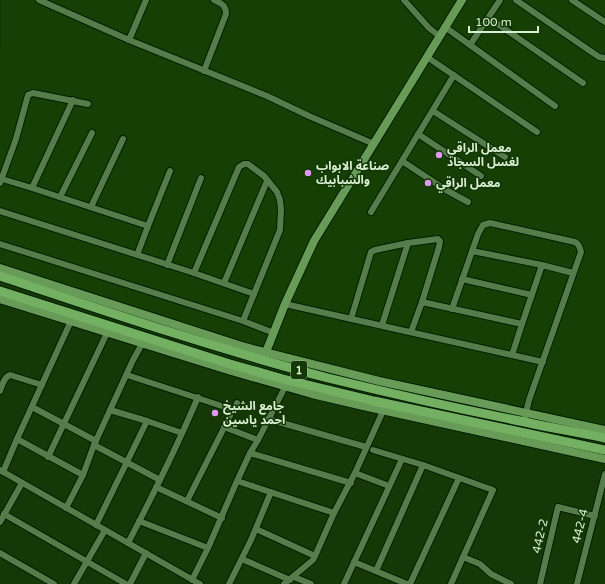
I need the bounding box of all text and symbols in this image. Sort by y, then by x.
scale bar [469,8,538,34]
text: 100 m [475,15,512,29]
place label: معمل الراقي لغسل السجاد [447,141,519,169]
marker: معمل الراقي لغسل السجاد [434,150,444,160]
place label: صناعة الابواب والشبابيك [316,159,389,187]
marker: صناعة الابواب والشبابيك [303,168,313,178]
place label: معمل الراقي [436,176,501,193]
marker: معمل الراقي [423,178,433,188]
road number: 1 [291,361,307,379]
place label: جامع الشيخ احمد ياسين [223,399,285,427]
marker: جامع الشيخ احمد ياسين [210,408,220,418]
street label: 442-4 [569,507,591,545]
street label: 442-2 [529,517,551,555]

